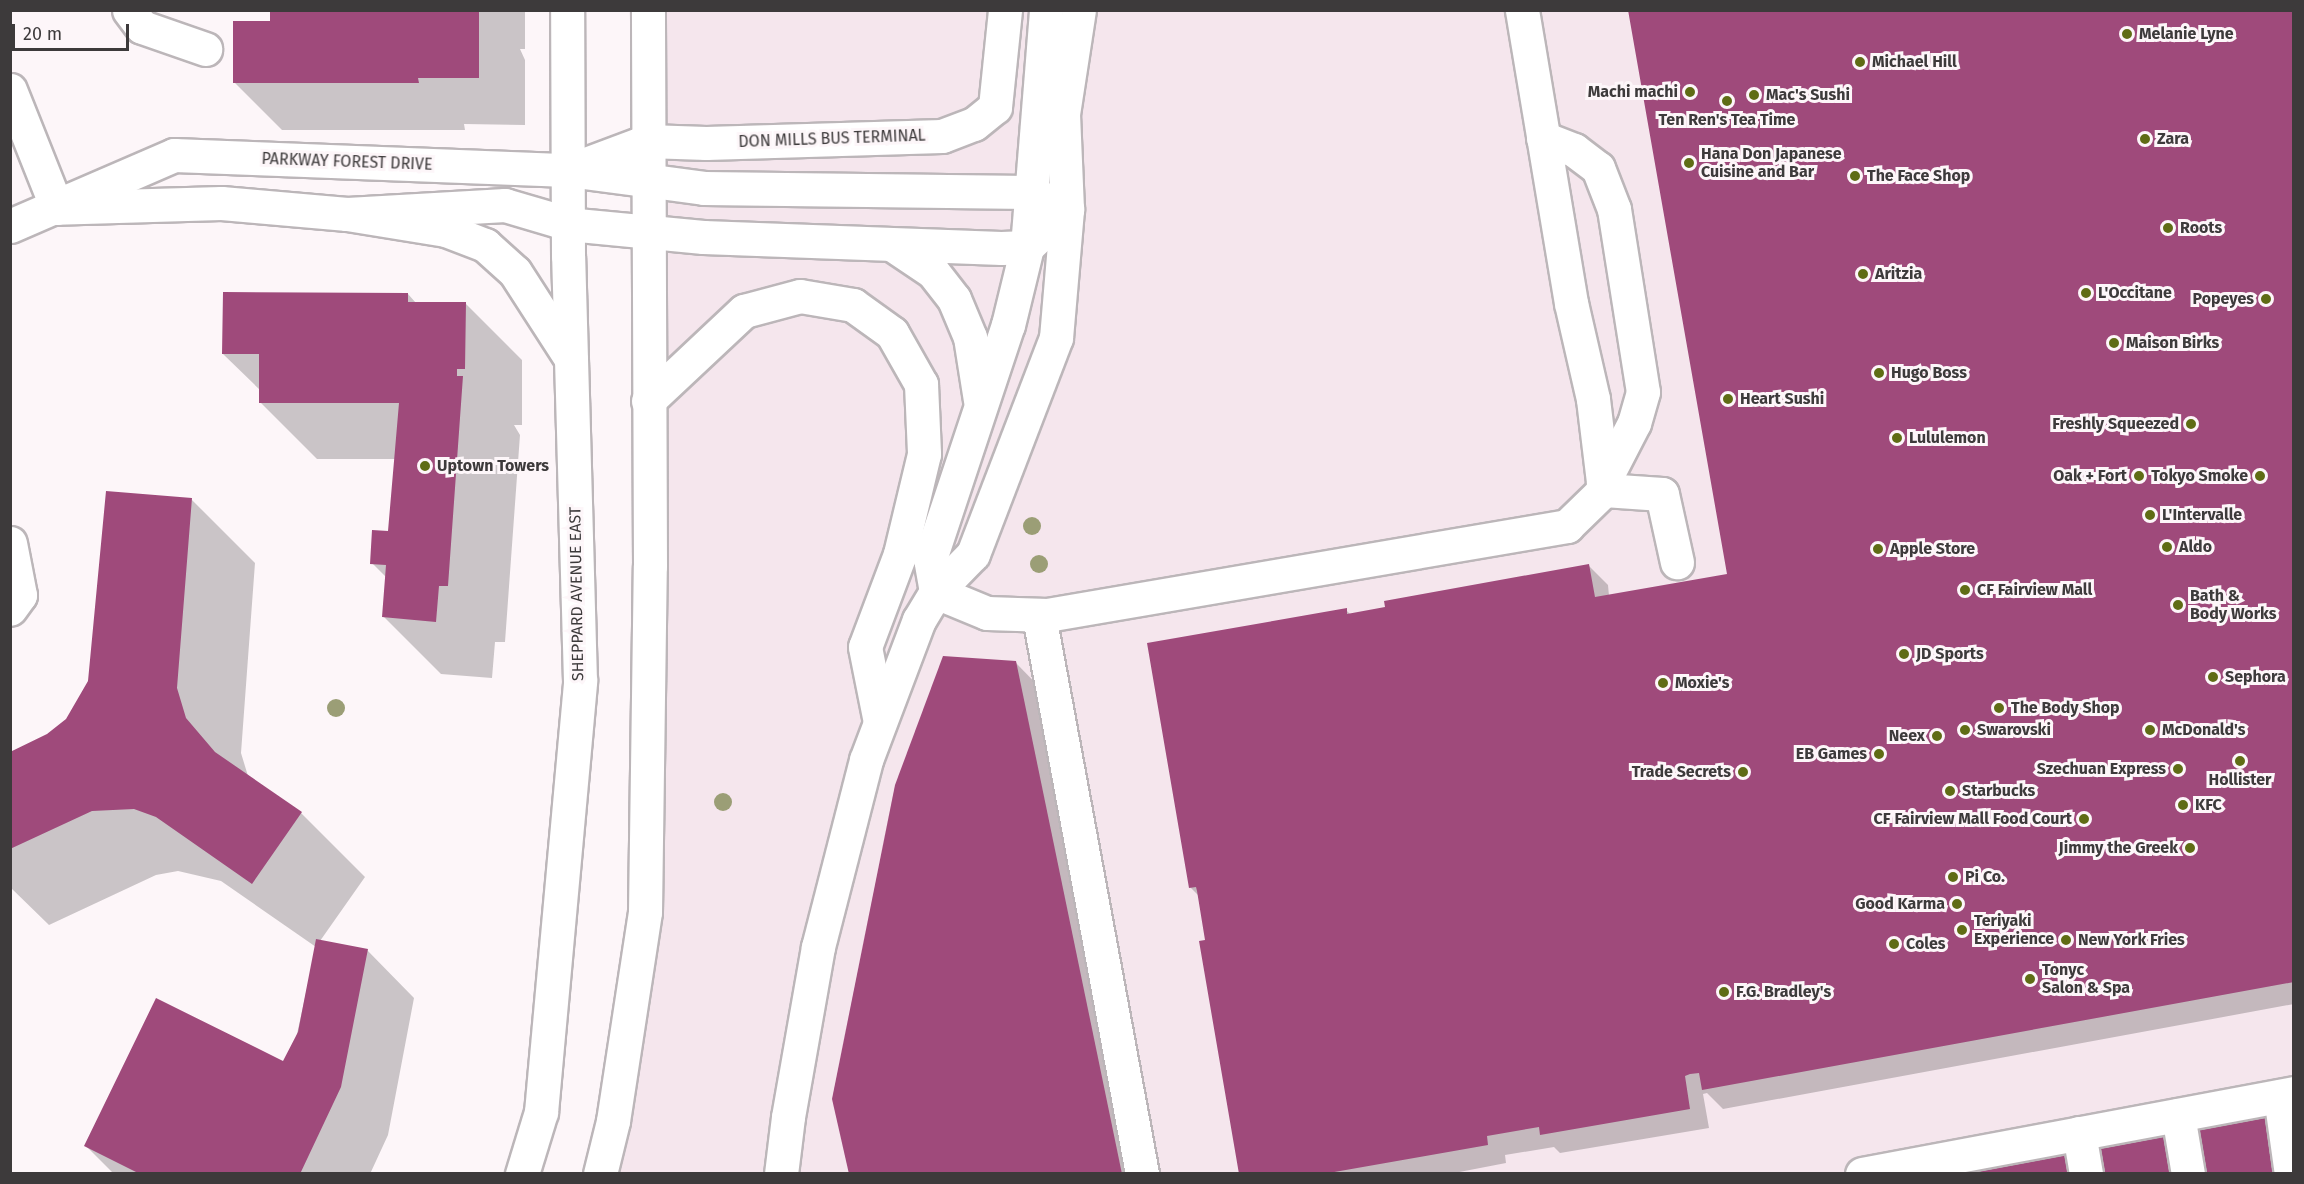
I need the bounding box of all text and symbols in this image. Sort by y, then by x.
scale bar [15,12,132,50]
text: 20 m [23,23,62,45]
place label: Melanie Lyne [2139,24,2234,44]
marker: Melanie Lyne [2120,27,2134,41]
place label: Michael Hill [1872,52,1957,72]
marker: Michael Hill [1853,55,1867,69]
place label: Machi machi [1588,82,1678,102]
marker: Machi machi [1683,85,1697,99]
place label: Mac's Sushi [1766,85,1850,105]
marker: Mac's Sushi [1747,88,1761,102]
marker: Ten Ren's Tea Time [1720,94,1734,108]
place label: Ten Ren's Tea Time [1659,110,1795,130]
street label: DON MILLS BUS TERMINAL [738,126,926,152]
place label: Zara [2157,129,2189,149]
marker: Zara [2138,132,2152,146]
place label: Hana Don Japanese Cuisine and Bar [1701,144,1842,182]
street label: PARKWAY FOREST DRIVE [261,149,433,175]
marker: Hana Don Japanese Cuisine and Bar [1682,156,1696,170]
place label: The Face Shop [1867,166,1970,186]
marker: The Face Shop [1848,169,1862,183]
place label: Roots [2180,218,2222,238]
marker: Roots [2161,221,2175,235]
place label: Aritzia [1875,264,1922,284]
marker: Aritzia [1856,267,1870,281]
place label: L'Occitane [2098,283,2172,303]
marker: L'Occitane [2079,286,2093,300]
place label: Popeyes [2193,289,2254,309]
marker: Popeyes [2259,292,2273,306]
place label: Maison Birks [2126,333,2219,353]
marker: Maison Birks [2107,336,2121,350]
place label: Hugo Boss [1891,363,1967,383]
marker: Hugo Boss [1872,366,1886,380]
place label: Heart Sushi [1740,389,1824,409]
marker: Heart Sushi [1721,392,1735,406]
place label: Freshly Squeezed [2052,414,2179,434]
marker: Freshly Squeezed [2184,417,2198,431]
place label: Lululemon [1909,428,1986,448]
marker: Lululemon [1890,431,1904,445]
place label: Uptown Towers [437,456,549,476]
marker: Uptown Towers [418,459,432,473]
place label: Oak + Fort [2053,466,2127,486]
place label: Tokyo Smoke [2151,466,2248,486]
marker: Oak + Fort [2132,469,2146,483]
marker: Tokyo Smoke [2253,469,2267,483]
place label: L'Intervalle [2162,505,2242,525]
street label: SHEPPARD AVENUE EAST [566,507,588,681]
marker: L'Intervalle [2143,508,2157,522]
place label: Aldo [2179,537,2212,557]
place label: Apple Store [1890,539,1975,559]
marker: Aldo [2160,540,2174,554]
marker: Apple Store [1871,542,1885,556]
place label: CF Fairview Mall [1977,580,2092,600]
marker: CF Fairview Mall [1958,583,1972,597]
place label: Bath & Body Works [2190,586,2277,624]
marker: Bath & Body Works [2171,598,2185,612]
place label: JD Sports [1916,644,1984,664]
marker: JD Sports [1897,647,1911,661]
place label: Sephora [2225,667,2286,687]
marker: Sephora [2206,670,2220,684]
place label: Moxie's [1675,673,1729,693]
marker: Moxie's [1656,676,1670,690]
place label: The Body Shop [2011,698,2120,718]
marker: The Body Shop [1992,701,2006,715]
place label: Swarovski [1977,720,2051,740]
place label: McDonald's [2162,720,2245,740]
marker: Swarovski [1958,723,1972,737]
marker: McDonald's [2143,723,2157,737]
place label: Neex [1889,726,1925,746]
marker: Neex [1930,729,1944,743]
place label: EB Games [1796,744,1867,764]
marker: EB Games [1872,747,1886,761]
marker: Hollister [2233,754,2247,768]
place label: Szechuan Express [2037,759,2166,779]
place label: Trade Secrets [1632,762,1731,782]
marker: Szechuan Express [2171,762,2185,776]
marker: Trade Secrets [1736,765,1750,779]
place label: Hollister [2209,770,2271,790]
place label: Starbucks [1962,781,2035,801]
marker: Starbucks [1943,784,1957,798]
place label: KFC [2195,795,2222,815]
marker: KFC [2176,798,2190,812]
place label: CF Fairview Mall Food Court [1874,809,2072,829]
marker: CF Fairview Mall Food Court [2077,812,2091,826]
place label: Jimmy the Greek [2059,838,2178,858]
marker: Jimmy the Greek [2183,841,2197,855]
place label: Pi Co. [1965,867,2005,887]
marker: Pi Co. [1946,870,1960,884]
place label: Good Karma [1855,894,1945,914]
marker: Good Karma [1950,897,1964,911]
place label: Teriyaki Experience [1974,911,2054,949]
marker: Teriyaki Experience [1955,923,1969,937]
place label: New York Fries [2078,930,2185,950]
marker: New York Fries [2059,933,2073,947]
place label: Coles [1906,934,1945,954]
marker: Coles [1887,937,1901,951]
place label: Tonyc Salon & Spa [2042,960,2130,998]
marker: Tonyc Salon & Spa [2023,972,2037,986]
place label: F.G. Bradley's [1736,982,1831,1002]
marker: F.G. Bradley's [1717,985,1731,999]

